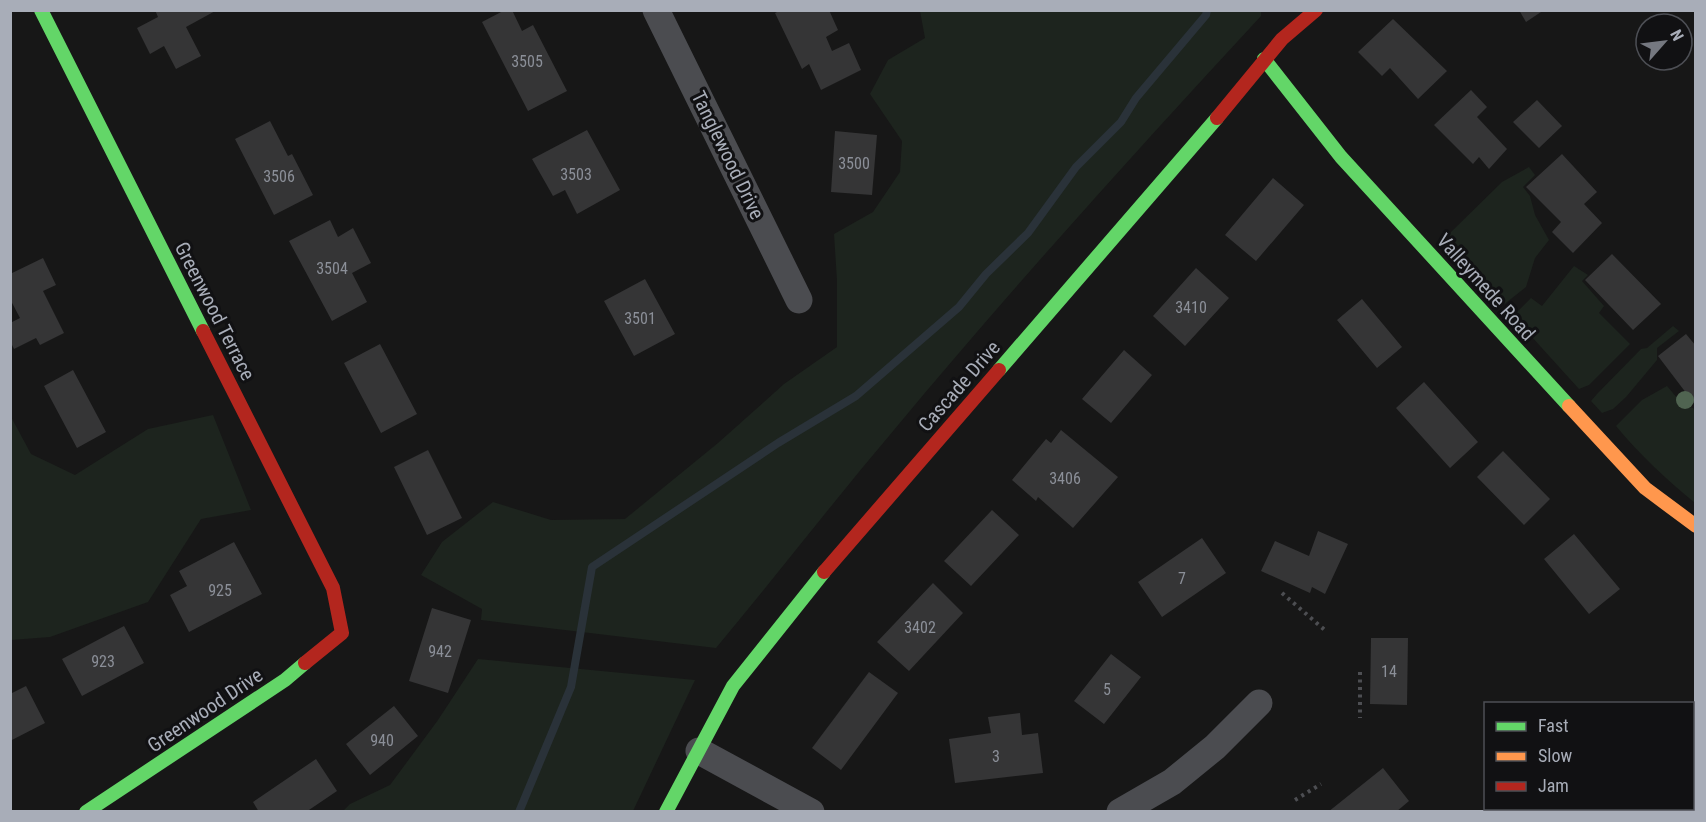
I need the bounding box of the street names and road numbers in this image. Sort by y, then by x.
street label: Tanglewood Drive [687,87,769,223]
street label: Valleymede Road [1432,229,1540,345]
street label: Greenwood Terrace [170,238,260,384]
street label: Cascade Drive [913,336,1005,436]
street label: Greenwood Drive [143,663,267,757]

